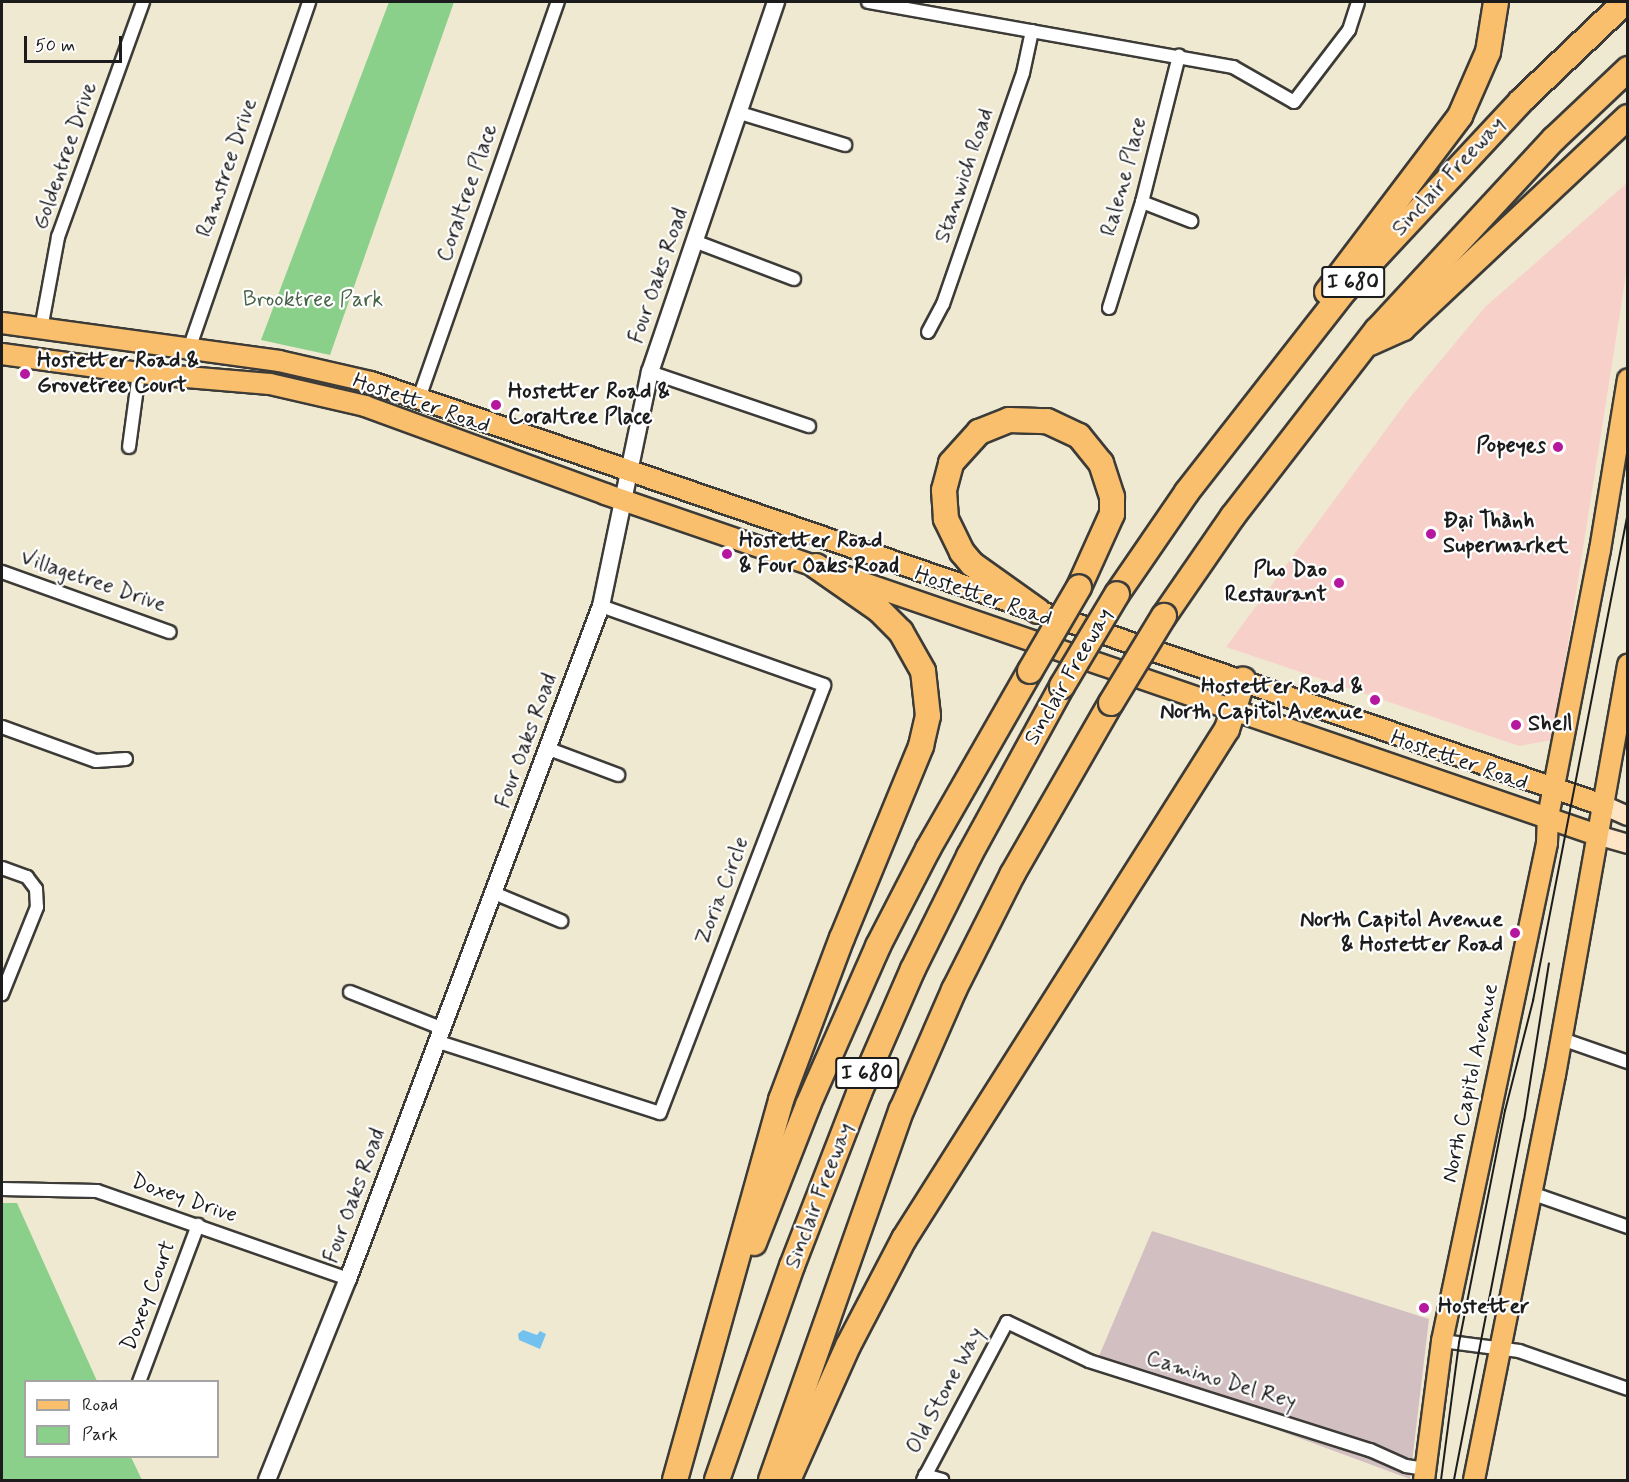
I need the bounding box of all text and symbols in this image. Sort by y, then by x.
scale bar [27,24,124,62]
text: 50 m [35,34,75,58]
street label: Goldentree Drive [28,79,104,233]
street label: Ramstree Drive [192,96,264,240]
street label: Stanwich Road [930,105,1000,247]
street label: Sinclair Freeway [1386,111,1512,243]
street label: Ralene Place [1096,115,1154,239]
street label: Coraltree Place [432,120,504,266]
street label: Four Oaks Road [624,205,694,347]
road number: I 680 [1320,264,1386,300]
park label: Brooktree Park [243,288,383,314]
place label: Hostetter Road & Grovetree Court [37,348,197,400]
marker: Hostetter Road & Grovetree Court [18,367,32,381]
street label: Hostetter Road [350,368,492,440]
place label: Hostetter Road & Coraltree Place [508,379,668,430]
marker: Hostetter Road & Coraltree Place [489,398,503,412]
place label: Popeyes [1476,434,1546,460]
marker: Popeyes [1551,440,1565,454]
place label: Đại Thành Supermarket [1443,508,1569,560]
marker: Đại Thành Supermarket [1424,527,1438,541]
place label: Hostetter Road & Four Oaks Road [739,528,899,580]
street label: Villagetree Drive [17,545,169,619]
marker: Hostetter Road & Four Oaks Road [720,547,734,561]
place label: Pho Dao Restaurant [1225,557,1327,608]
street label: Hostetter Road [912,561,1054,633]
marker: Pho Dao Restaurant [1332,576,1346,590]
street label: Sinclair Freeway [1019,603,1119,751]
street label: Four Oaks Road [490,670,564,812]
place label: Hostetter Road & North Capitol Avenue [1166,674,1363,726]
marker: Hostetter Road & North Capitol Avenue [1368,693,1382,707]
place label: Shell [1528,712,1572,738]
marker: Shell [1509,718,1523,732]
street label: Hostetter Road [1388,725,1530,797]
street label: Zoria Circle [690,833,756,949]
place label: North Capitol Avenue & Hostetter Road [1306,907,1503,958]
marker: North Capitol Avenue & Hostetter Road [1508,926,1522,940]
street label: North Capitol Avenue [1438,984,1504,1182]
road number: I 680 [834,1055,900,1091]
street label: Sinclair Freeway [780,1118,860,1274]
street label: Four Oaks Road [318,1125,392,1267]
street label: Doxey Drive [128,1169,240,1229]
street label: Doxey Court [116,1238,182,1354]
place label: Hostetter [1438,1295,1530,1321]
marker: Hostetter [1415,1299,1433,1317]
street label: Old Stone Way [901,1322,991,1460]
street label: Camino Del Rey [1143,1346,1299,1416]
legend [24,1380,219,1458]
text: Road [82,1393,118,1417]
text: Park [82,1423,118,1447]

